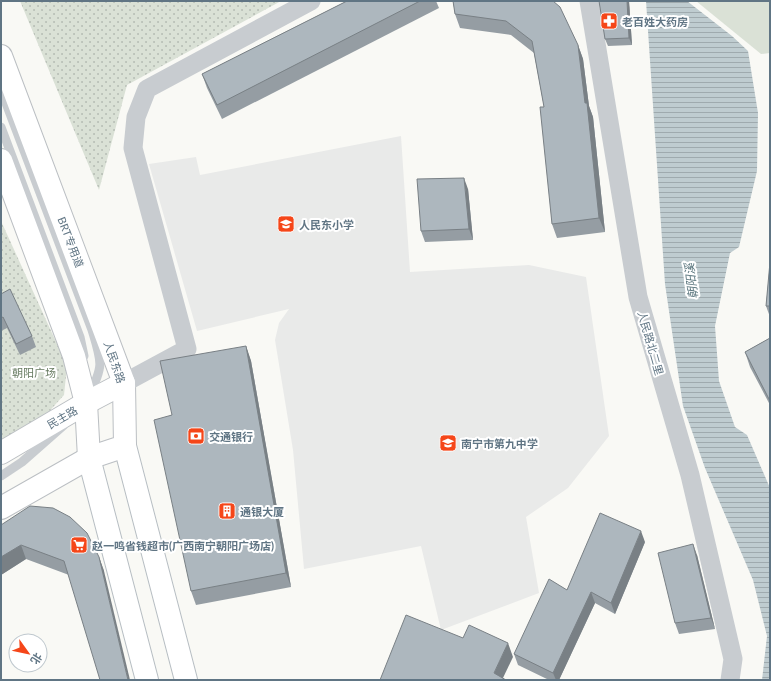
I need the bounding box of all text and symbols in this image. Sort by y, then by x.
pharmacy icon: 老百姓大药房 [599,11,619,31]
place label: 老百姓大药房 [622,15,688,28]
school or university icon: 人民东小学 [276,214,296,234]
street label: BRT专用道 [55,215,87,269]
place label: 人民东小学 [299,218,354,231]
water label: 朝阳溪 [681,260,701,300]
street label: 人民路北二里 [636,309,666,377]
street label: 人民东路 [102,339,128,385]
park label: 朝阳广场 [12,366,56,379]
street label: 民主路 [44,403,80,431]
bank icon: 交通银行 [186,426,206,446]
place label: 交通银行 [209,430,253,443]
school or university icon: 南宁市第九中学 [438,433,458,453]
place label: 南宁市第九中学 [461,437,538,450]
building icon: 通银大厦 [217,501,237,521]
place label: 通银大厦 [240,505,284,518]
supermarket icon: 赵一鸣省钱超市(广西南宁朝阳广场店) [69,535,89,555]
place label: 赵一鸣省钱超市(广西南宁朝阳广场店) [92,539,274,552]
north arrow [8,633,48,673]
text: 北 [28,651,45,667]

